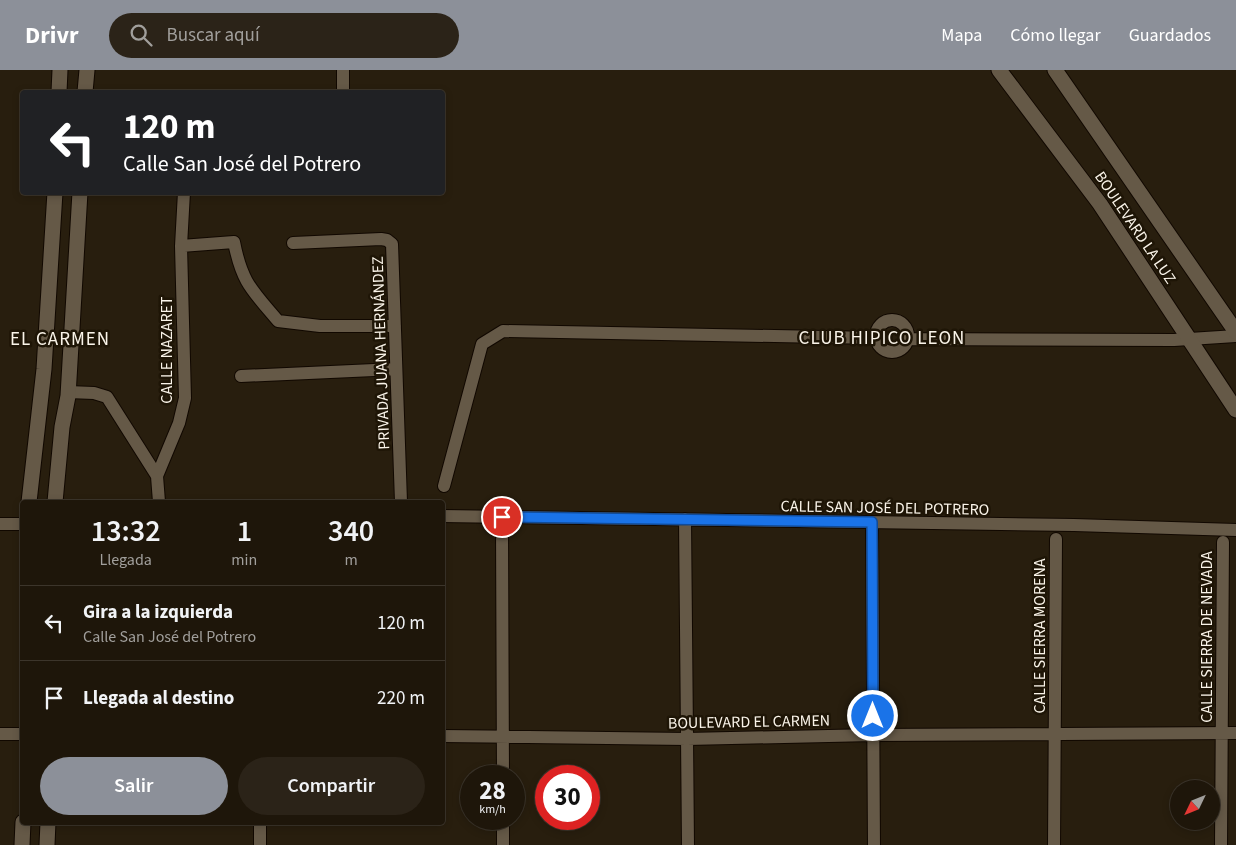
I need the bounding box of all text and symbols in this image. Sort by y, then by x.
search box [109,13,459,58]
text: Drivr [25,18,79,53]
icon: search [127,21,155,49]
text: Buscar aquí [167,22,260,49]
text: Mapa [941,23,982,48]
text: Cómo llegar [1010,23,1101,48]
text: Guardados [1129,23,1211,48]
text: 120 m [123,102,215,152]
icon: left [40,110,105,175]
text: Calle San José del Potrero [123,148,361,180]
street label: BOULEVARD LA LUZ [1089,167,1181,288]
street label: PRIVADA JUANA HERNÁNDEZ [367,256,395,450]
street label: CALLE NAZARET [156,296,178,404]
district label: CLUB HIPICO LEON [799,325,965,352]
district label: EL CARMEN [10,326,110,353]
street label: CALLE SAN JOSÉ DEL POTRERO [780,495,989,521]
pin [481,496,523,538]
icon: arrive [488,503,516,531]
text: 13:32 [91,510,161,553]
text: 1 [237,510,252,553]
text: 340 [328,510,374,553]
text: Llegada [99,549,152,571]
text: min [231,549,257,571]
text: m [345,549,358,571]
street label: CALLE SIERRA DE NEVADA [1196,551,1218,723]
street label: CALLE SIERRA MORENA [1029,558,1051,714]
text: Gira a la izquierda [83,599,233,626]
icon: left [40,609,68,637]
text: 120 m [377,610,425,637]
text: Calle San José del Potrero [83,626,256,648]
icon: arrive [40,684,68,712]
text: Llegada al destino [83,685,234,712]
text: 220 m [377,685,425,712]
position arrow [846,689,898,741]
street label: BOULEVARD EL CARMEN [668,710,830,734]
button: Salir [40,757,228,815]
button: Compartir [238,757,425,815]
speed limit sign: 30 [535,765,600,830]
text: 28 [479,773,506,809]
north arrow [1170,780,1220,830]
map controls [1170,780,1220,830]
text: km/h [479,801,506,818]

